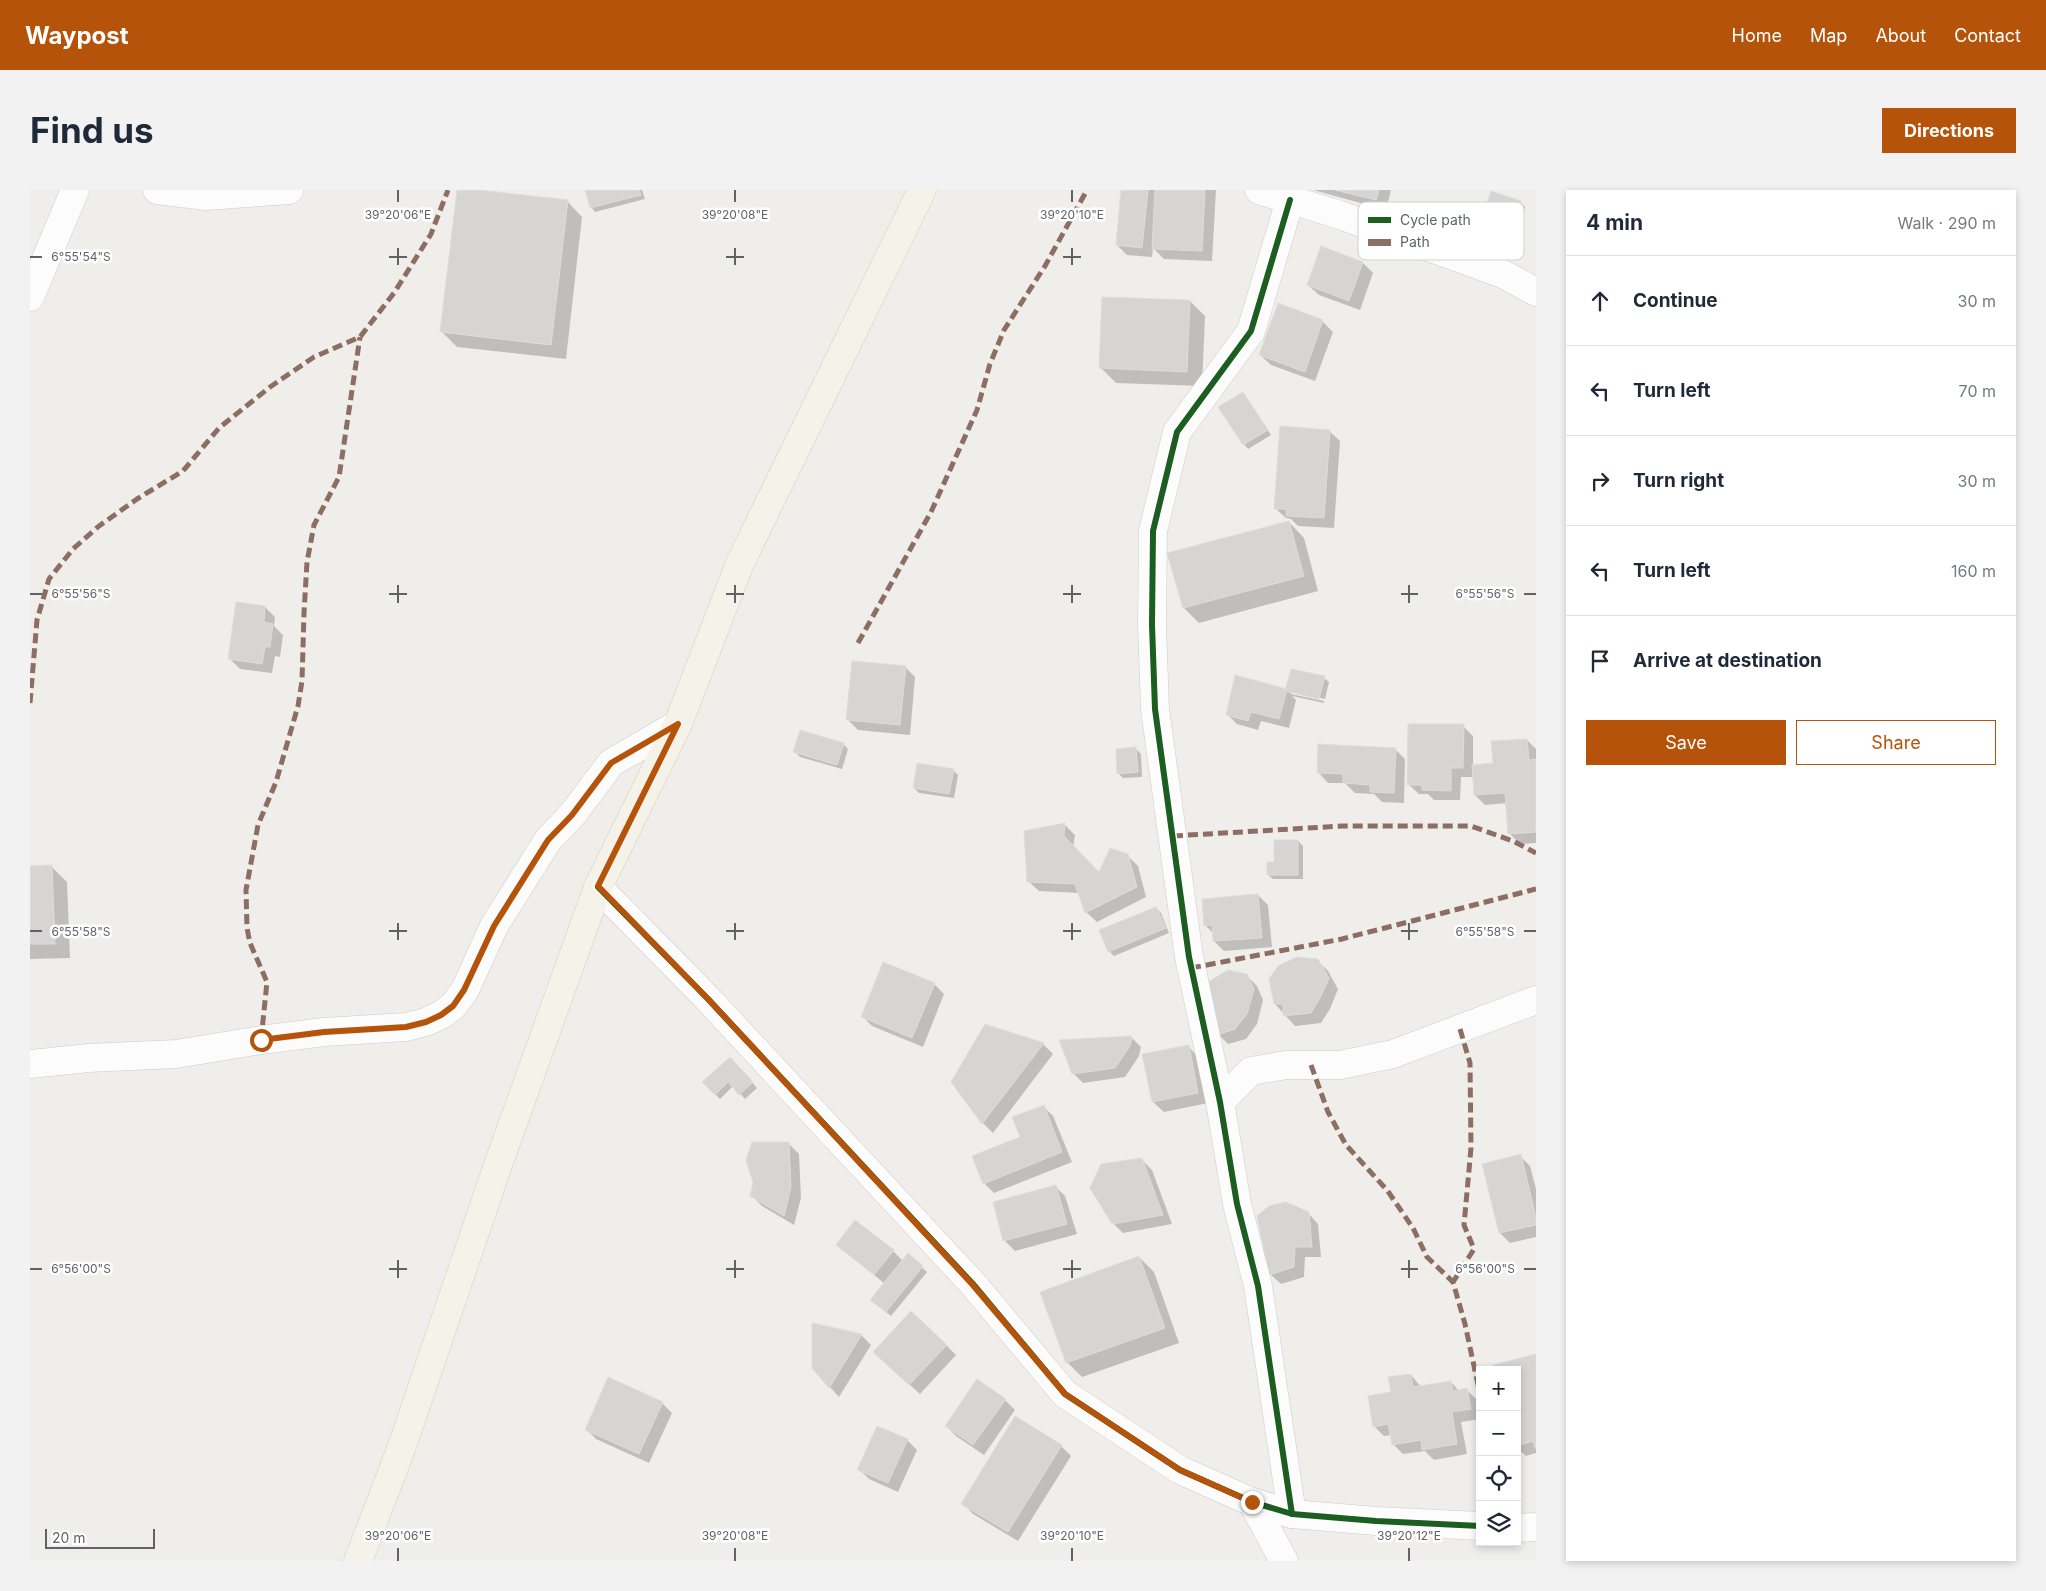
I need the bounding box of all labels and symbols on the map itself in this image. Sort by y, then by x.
legend [1358,202,1524,260]
text: 39°20'06"E [365,207,431,222]
text: 39°20'08"E [702,207,768,222]
text: 39°20'10"E [1040,207,1104,222]
text: Cycle path [1400,211,1471,228]
text: Path [1400,233,1430,250]
text: 6°55'54"S [51,249,111,264]
text: 6°55'56"S [51,586,111,601]
text: 6°55'56"S [1455,586,1515,601]
text: 6°55'58"S [51,924,111,939]
text: 6°55'58"S [1455,924,1515,939]
route start [250,1029,273,1052]
text: 6°56'00"S [51,1261,111,1276]
text: 6°56'00"S [1455,1261,1515,1276]
route end [1241,1491,1264,1514]
scale bar [45,1526,155,1549]
text: 39°20'06"E [365,1528,431,1543]
text: 39°20'08"E [702,1528,768,1543]
text: 39°20'10"E [1040,1528,1104,1543]
text: 39°20'12"E [1377,1528,1441,1543]

